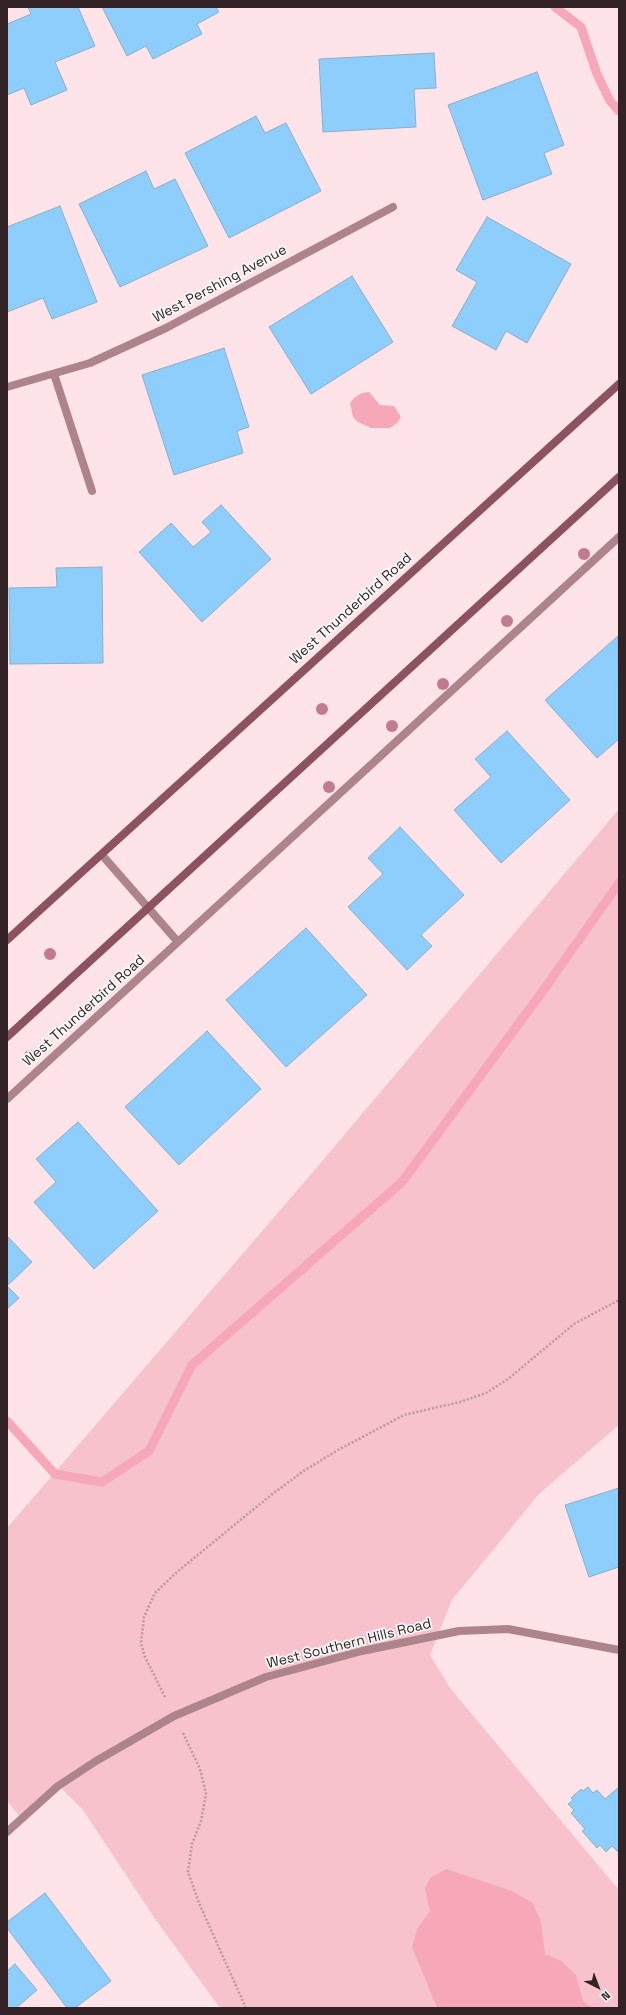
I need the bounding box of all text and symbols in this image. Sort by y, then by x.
street label: West Pershing Avenue [150,242,290,326]
street label: West Thunderbird Road [286,550,416,668]
street label: West Thunderbird Road [19,952,149,1070]
street label: West Southern Hills Road [265,1615,433,1673]
north arrow [578,1967,618,2007]
text: N [599,1988,613,2004]

